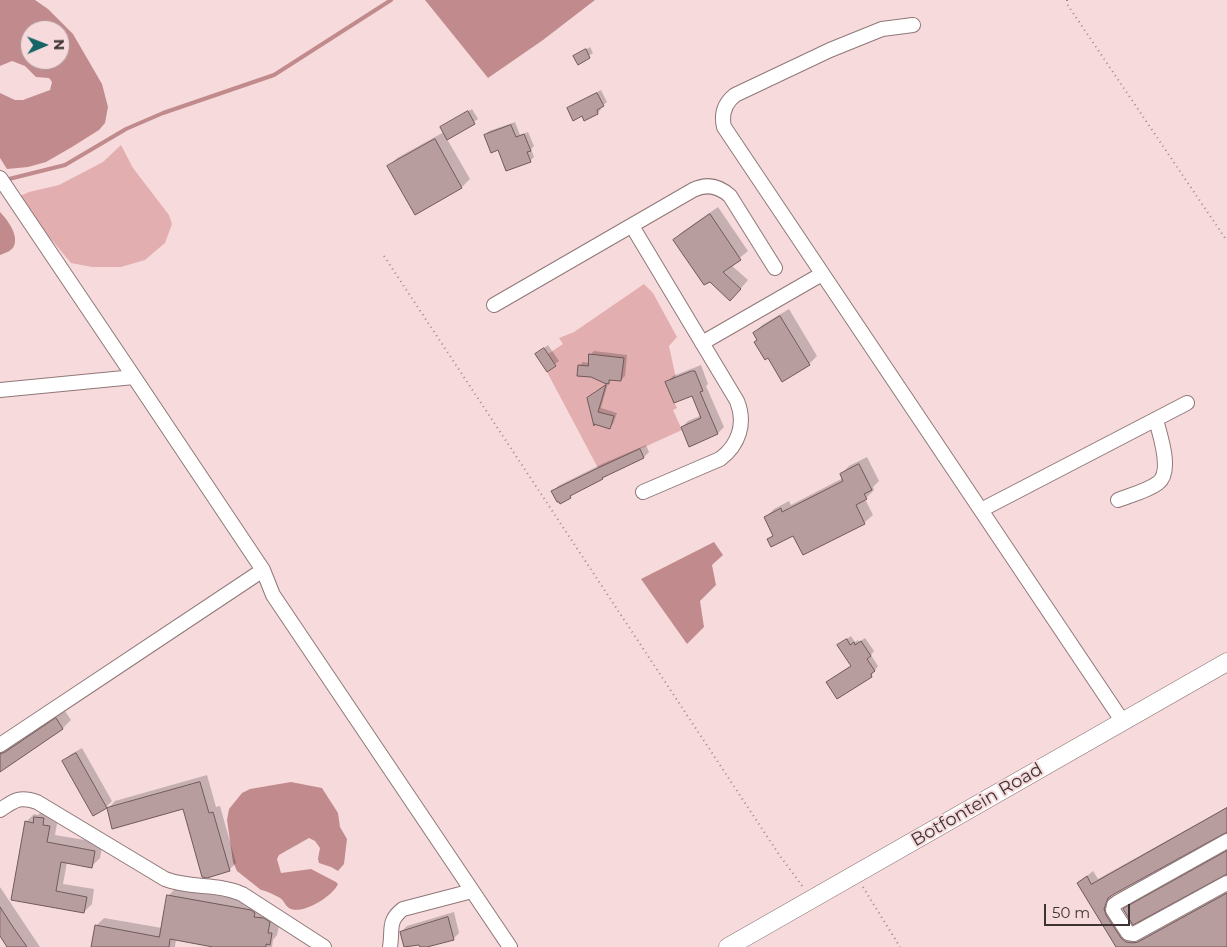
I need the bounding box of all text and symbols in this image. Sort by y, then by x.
north arrow [20,20,70,70]
text: N [50,39,68,51]
street label: Botfontein Road [907,759,1047,851]
scale bar [1047,894,1133,926]
text: 50 m [1052,903,1090,922]

